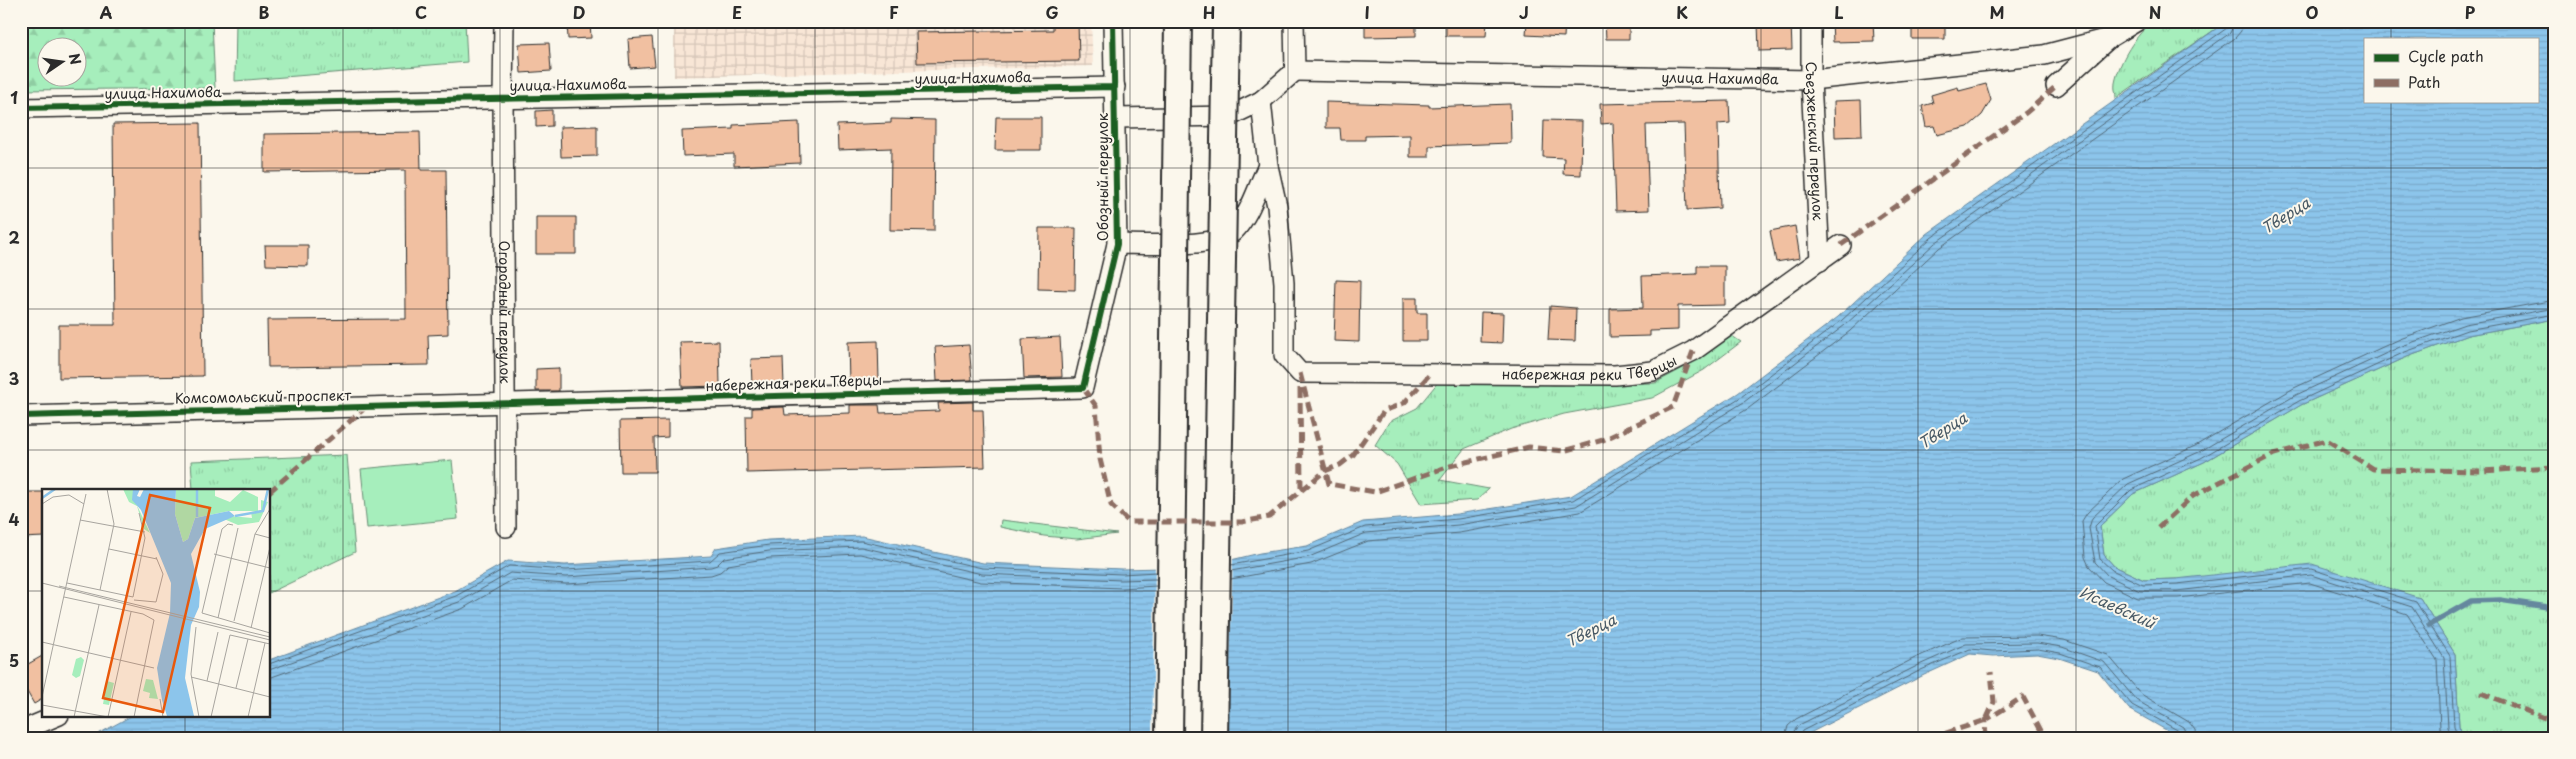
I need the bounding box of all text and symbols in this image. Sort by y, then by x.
text: A [100,0,113,24]
text: B [259,0,270,24]
text: C [415,0,427,24]
text: D [573,0,585,24]
text: E [732,0,742,24]
text: F [889,0,899,24]
text: G [1045,0,1059,24]
text: H [1203,0,1215,24]
text: I [1364,0,1370,24]
text: J [1519,0,1529,24]
text: K [1676,0,1688,24]
text: L [1834,0,1844,24]
text: M [1989,0,2005,24]
text: N [2149,0,2161,24]
text: O [2306,0,2319,24]
text: P [2465,0,2476,24]
north arrow [38,38,88,88]
legend [2364,38,2538,102]
text: Cycle path [2408,44,2484,67]
text: N [64,51,87,67]
street label: Съезженский переулок [1801,62,1829,221]
street label: улица Нахимова [914,66,1032,89]
street label: улица Нахимова [1661,66,1779,89]
text: Path [2408,70,2440,93]
street label: улица Нахимова [509,73,627,96]
street label: улица Нахимова [104,81,222,104]
text: 1 [10,85,18,109]
street label: Обозный переулок [1092,112,1113,241]
water label: Тверца [2256,190,2315,239]
text: 2 [8,225,20,249]
street label: Огородный переулок [494,240,516,384]
street label: набережная реки Тверцы [1502,350,1680,385]
text: 3 [9,366,19,390]
street label: набережная реки Тверцы [705,369,883,396]
street label: Комсомольский проспект [175,384,352,409]
water label: Тверца [1913,405,1972,454]
inset map [42,489,270,716]
text: 4 [9,507,20,531]
water label: Исаевский [2076,580,2161,634]
water label: Тверца [1561,607,1620,652]
text: 5 [9,648,19,672]

